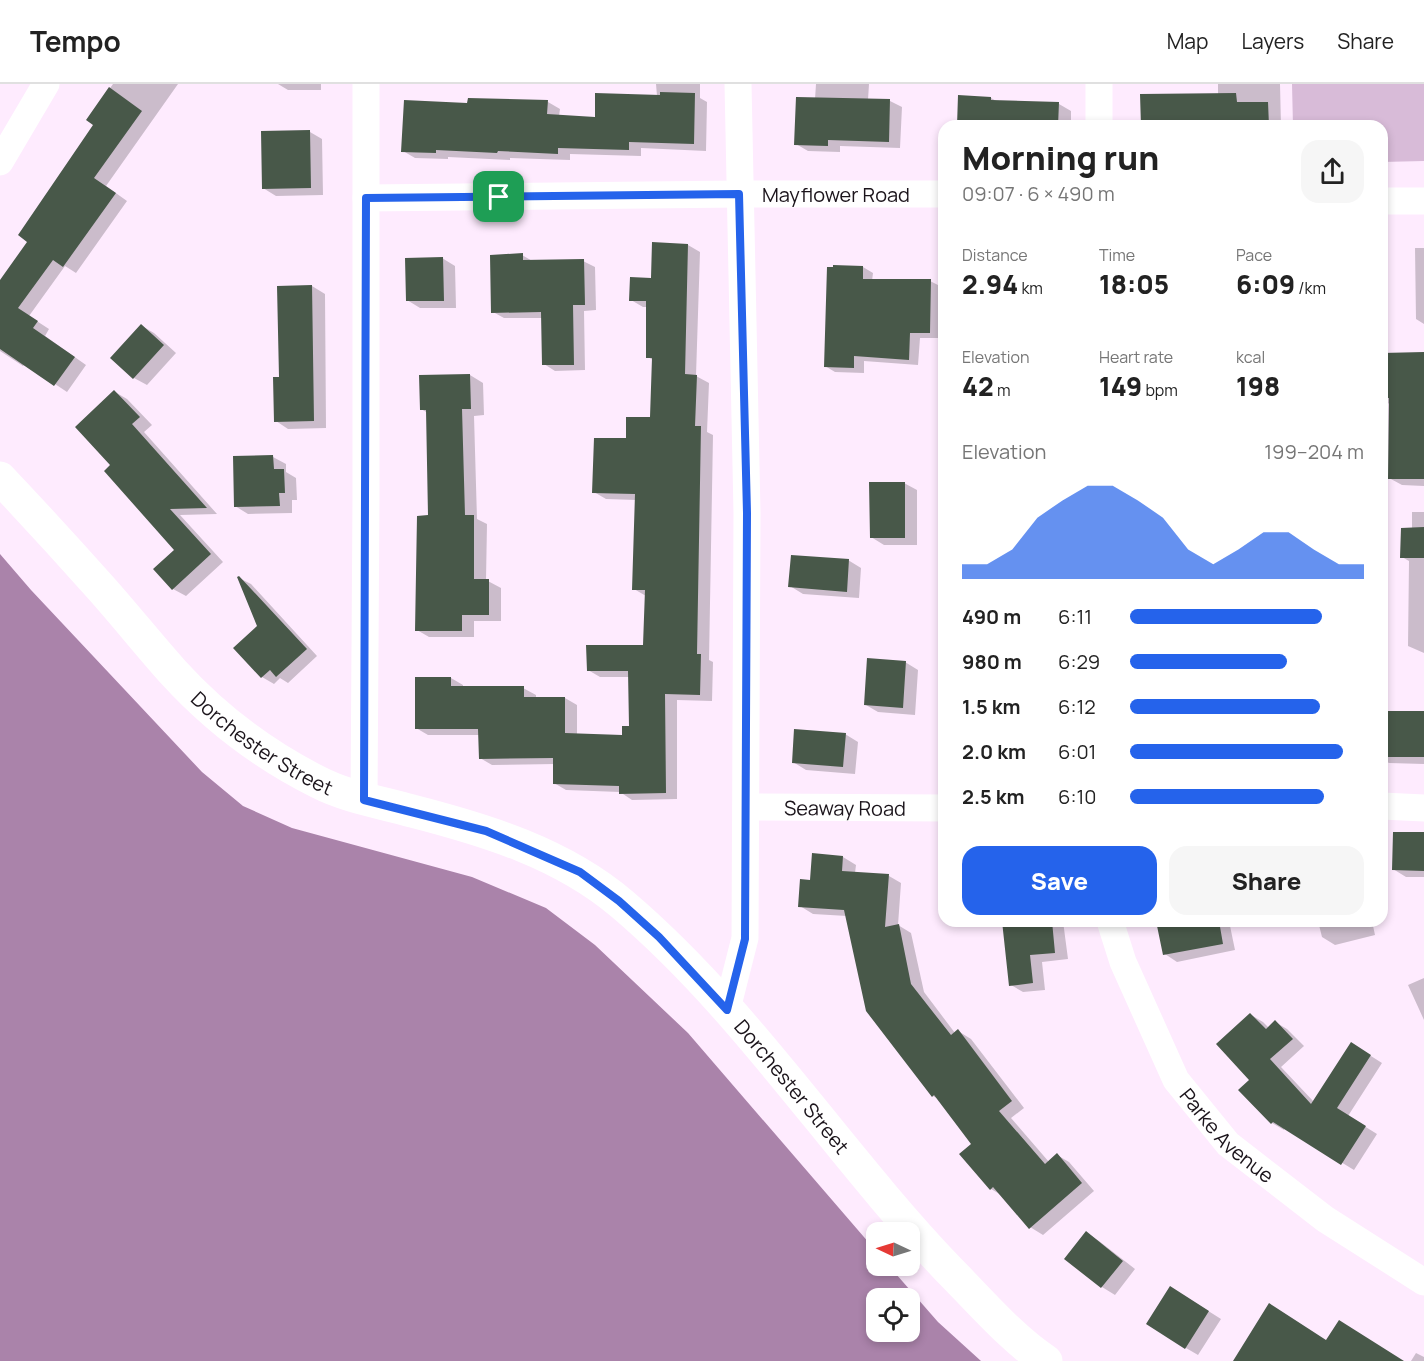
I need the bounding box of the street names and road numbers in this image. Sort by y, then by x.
street label: Mayflower Road [762,181,910,208]
street label: Dorchester Street [186,685,337,801]
street label: Seaway Road [784,794,906,821]
street label: Dorchester Street [729,1013,856,1159]
street label: Parke Avenue [1174,1082,1280,1188]

